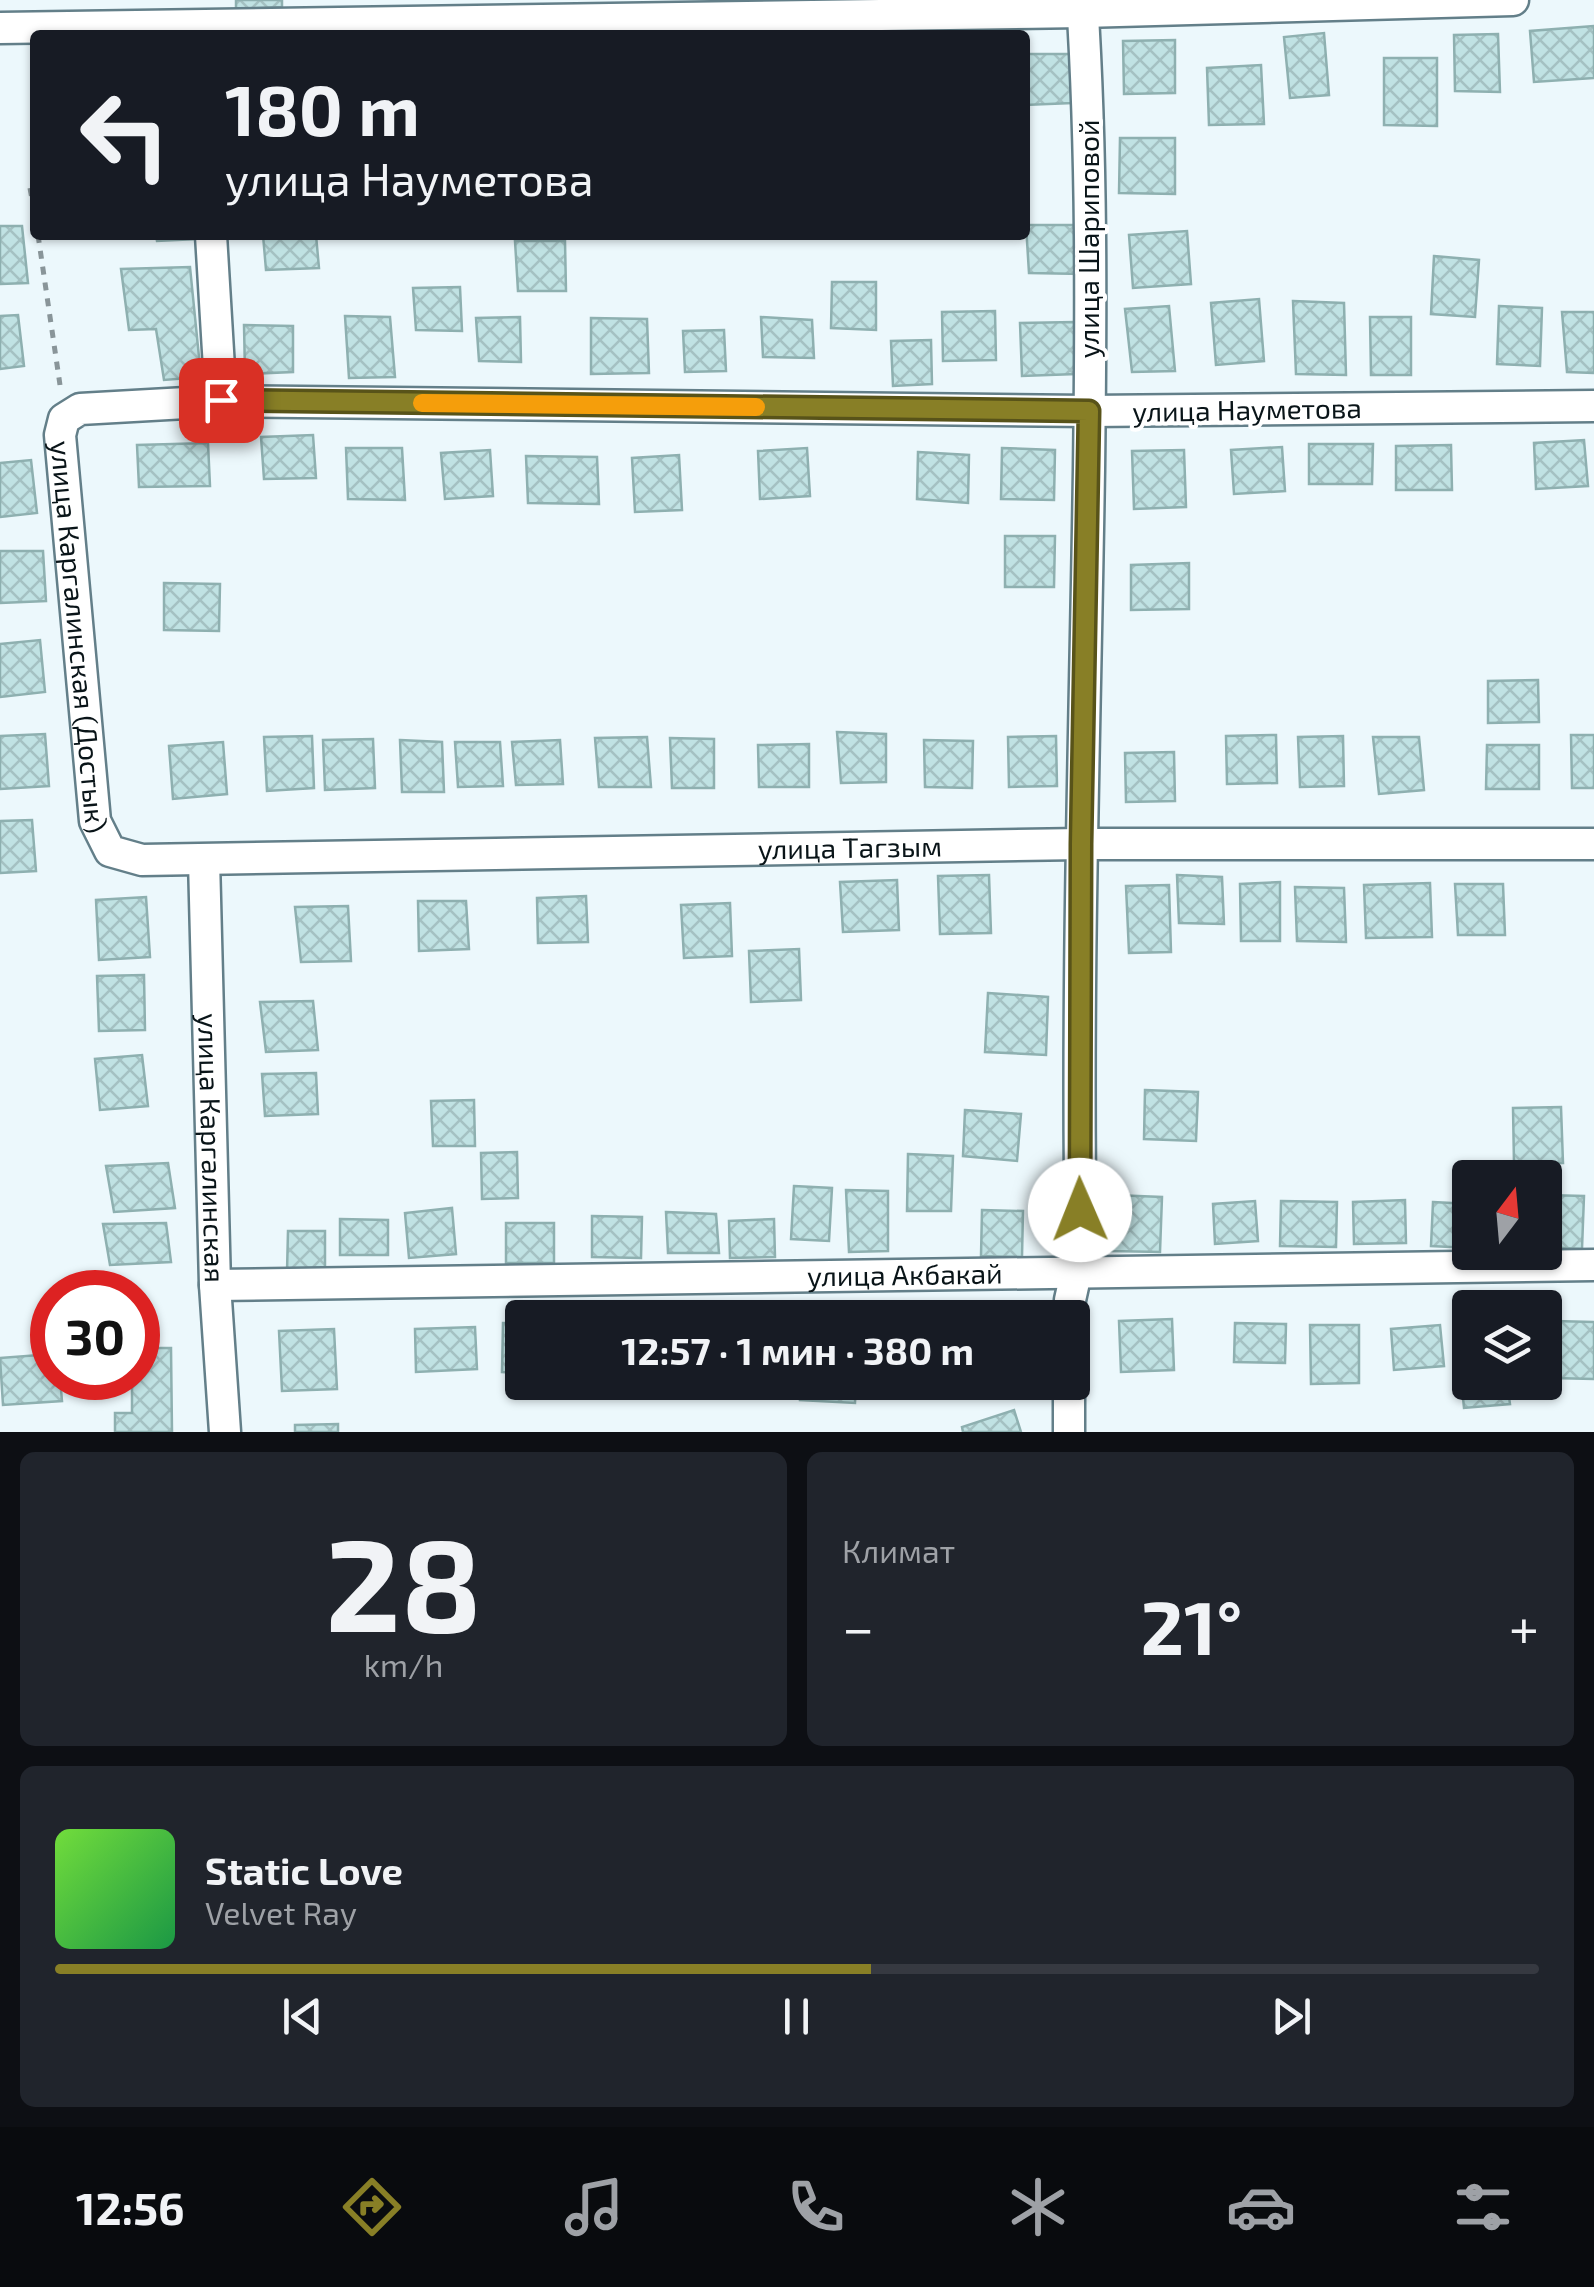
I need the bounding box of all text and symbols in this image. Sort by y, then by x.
text: 180 m [225,66,420,150]
icon: left [60,70,190,200]
street label: улица Шариповой [1071,120,1105,358]
text: улица Науметова [225,151,594,205]
pin [179,358,264,443]
icon: arrive [194,373,249,428]
street label: улица Науметова [1132,390,1362,428]
street label: улица Каргалинская (Достык) [45,439,116,838]
street label: улица Тагзым [757,828,942,866]
street label: улица Каргалинская [192,1013,233,1283]
position arrow [1028,1158,1132,1262]
north arrow [1452,1160,1562,1270]
map controls [1452,1160,1562,1400]
street label: улица Акбакай [807,1256,1003,1292]
speed limit sign: 30 [30,1270,160,1400]
button: layers [1452,1290,1562,1400]
text: 12:57 · 1 мин · 380 m [621,1327,974,1373]
text: 28 [325,1502,482,1658]
text: Климат [842,1531,955,1569]
text: 21° [1141,1580,1242,1670]
text: − [842,1593,874,1659]
text: + [1509,1593,1539,1659]
text: km/h [364,1645,443,1683]
text: Static Love [205,1847,403,1893]
text: Velvet Ray [205,1893,357,1931]
icon: previous [275,1989,330,2044]
icon: pause [769,1989,824,2044]
icon: next [1264,1989,1319,2044]
icon: directions [337,2172,407,2242]
icon: music [559,2172,629,2242]
icon: phone [781,2172,851,2242]
icon: climate [1003,2172,1073,2242]
icon: car [1226,2172,1296,2242]
icon: filters [1448,2172,1518,2242]
text: 12:56 [76,2180,185,2234]

